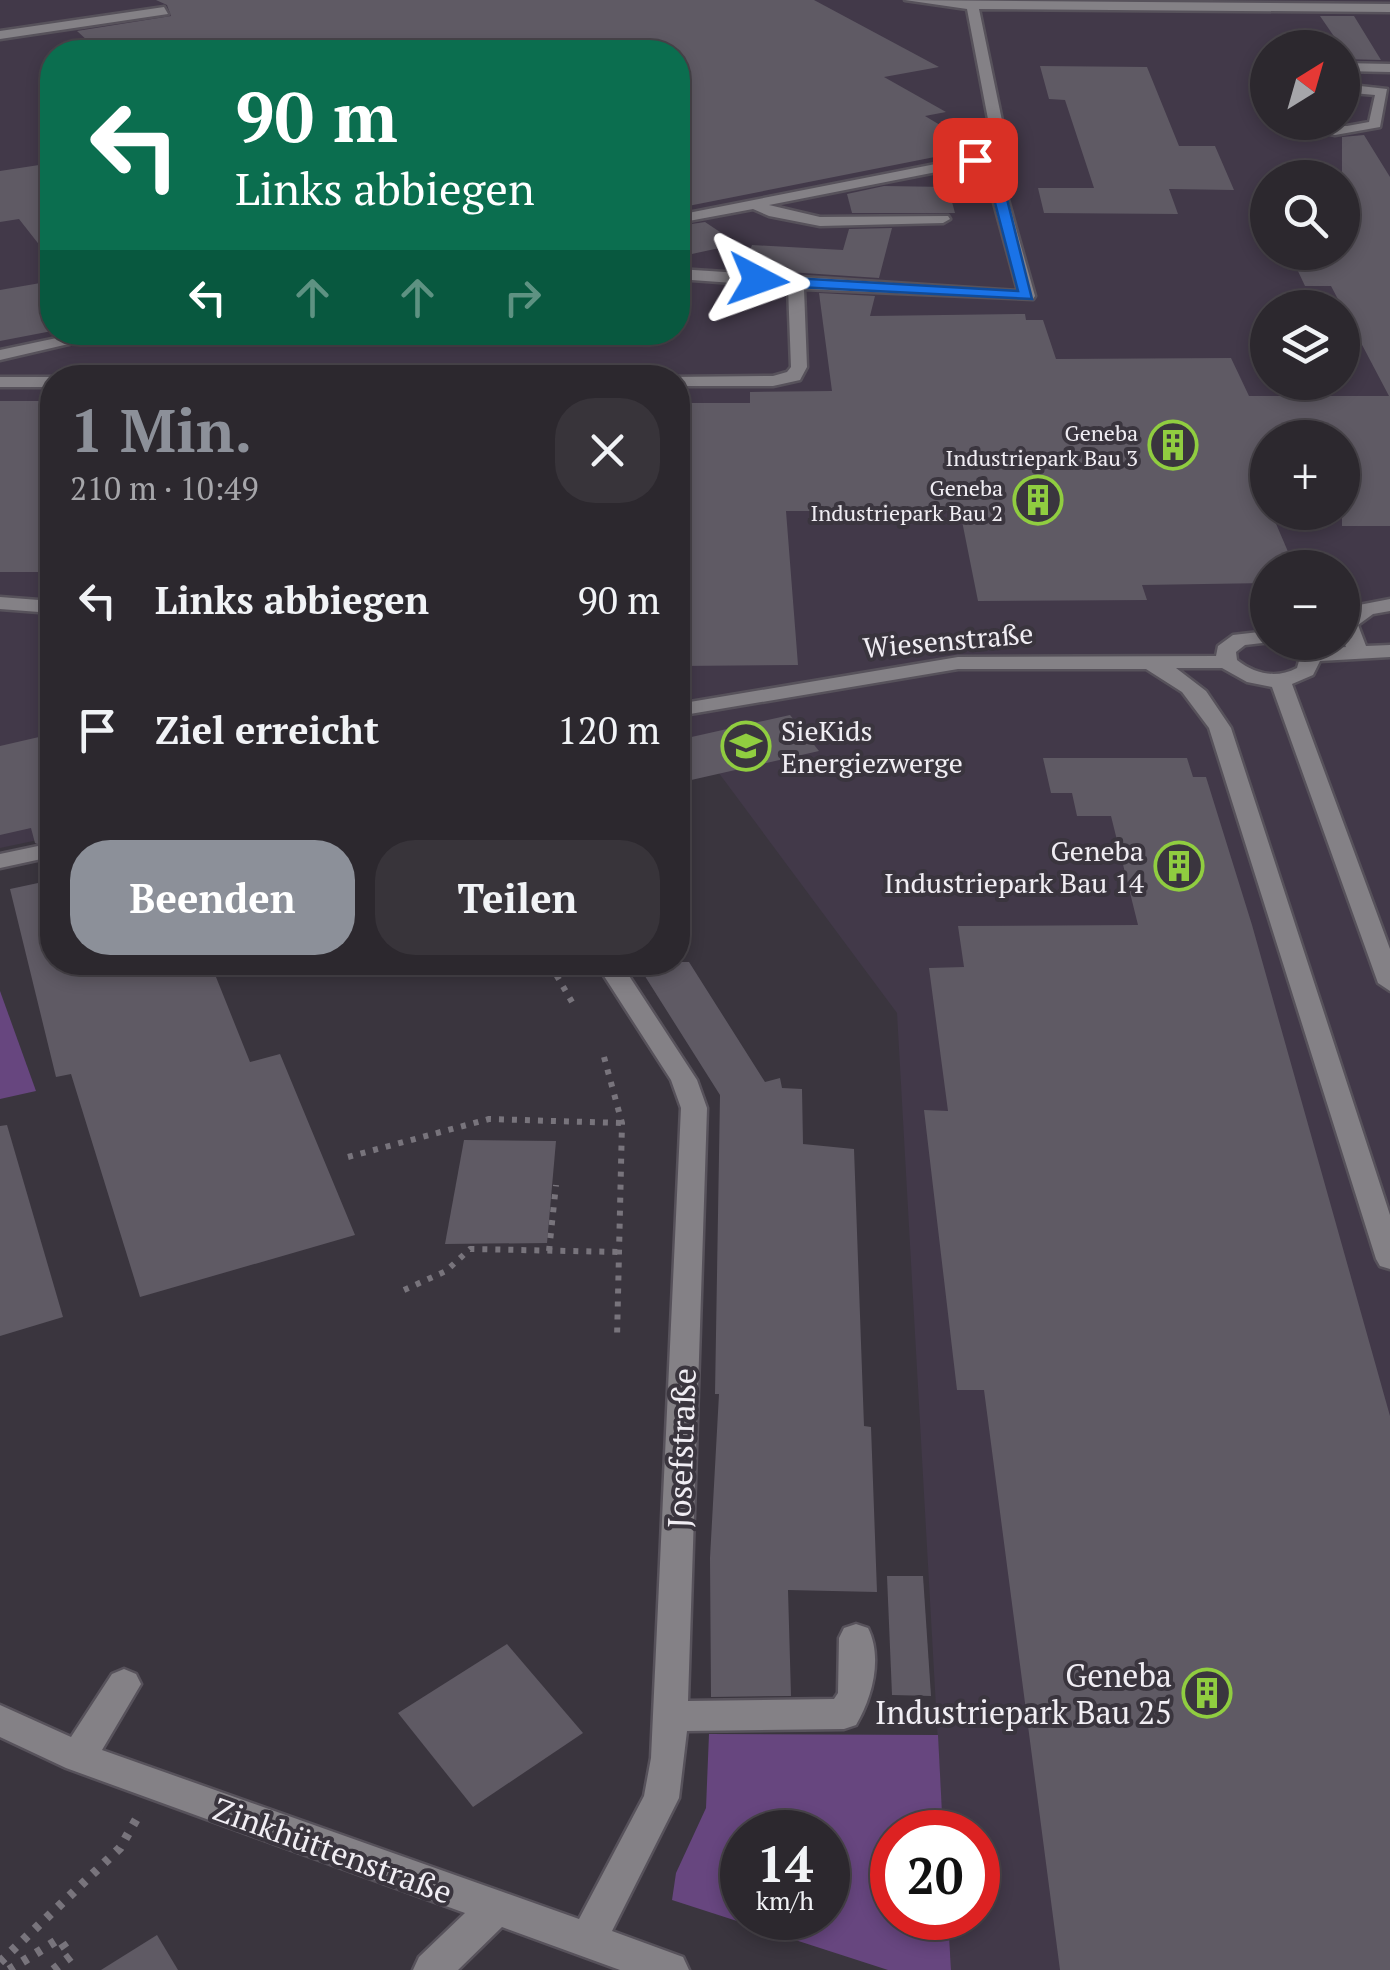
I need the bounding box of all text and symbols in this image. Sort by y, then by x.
north arrow [1250,30,1360,140]
map controls [1250,30,1360,660]
text: 90 m [235,69,398,162]
icon: left [70,80,200,210]
pin [933,118,1018,203]
icon: arrive [948,133,1003,188]
text: Links abbiegen [235,158,535,218]
button: search [1250,160,1360,270]
position arrow [706,228,810,332]
icon: left [180,270,235,325]
icon: ahead [285,270,340,325]
icon: ahead [390,270,445,325]
icon: right [495,270,550,325]
button: layers [1250,290,1360,400]
text: 1 Min. [70,390,252,469]
button: close [555,398,660,503]
place label: Geneba Industriepark Bau 3 [945,418,1138,472]
building icon: Geneba Industriepark Bau 3 [1147,419,1199,471]
button: + [1250,420,1360,530]
text: 210 m · 10:49 [70,467,258,509]
place label: Geneba Industriepark Bau 2 [810,473,1003,527]
building icon: Geneba Industriepark Bau 2 [1012,474,1064,526]
button: − [1250,550,1360,660]
icon: left [70,573,125,628]
text: Links abbiegen [155,575,429,625]
text: 90 m [577,575,660,625]
street label: Wiesenstraße [861,614,1035,666]
icon: arrive [70,703,125,758]
text: Ziel erreicht [155,705,379,755]
text: 120 m [557,705,660,755]
place label: SieKids Energiezwerge [781,712,963,781]
school or university icon: SieKids Energiezwerge [720,720,772,772]
place label: Geneba Industriepark Bau 14 [884,832,1144,901]
button: Beenden [70,840,355,955]
button: Teilen [375,840,660,955]
building icon: Geneba Industriepark Bau 14 [1153,840,1205,892]
street label: Josefstraße [657,1367,705,1529]
place label: Geneba Industriepark Bau 25 [875,1654,1172,1733]
building icon: Geneba Industriepark Bau 25 [1181,1667,1233,1719]
street label: Zinkhüttenstraße [208,1787,458,1913]
speed limit sign: 20 [870,1810,1000,1940]
text: 14 [757,1830,813,1896]
text: km/h [756,1884,814,1917]

